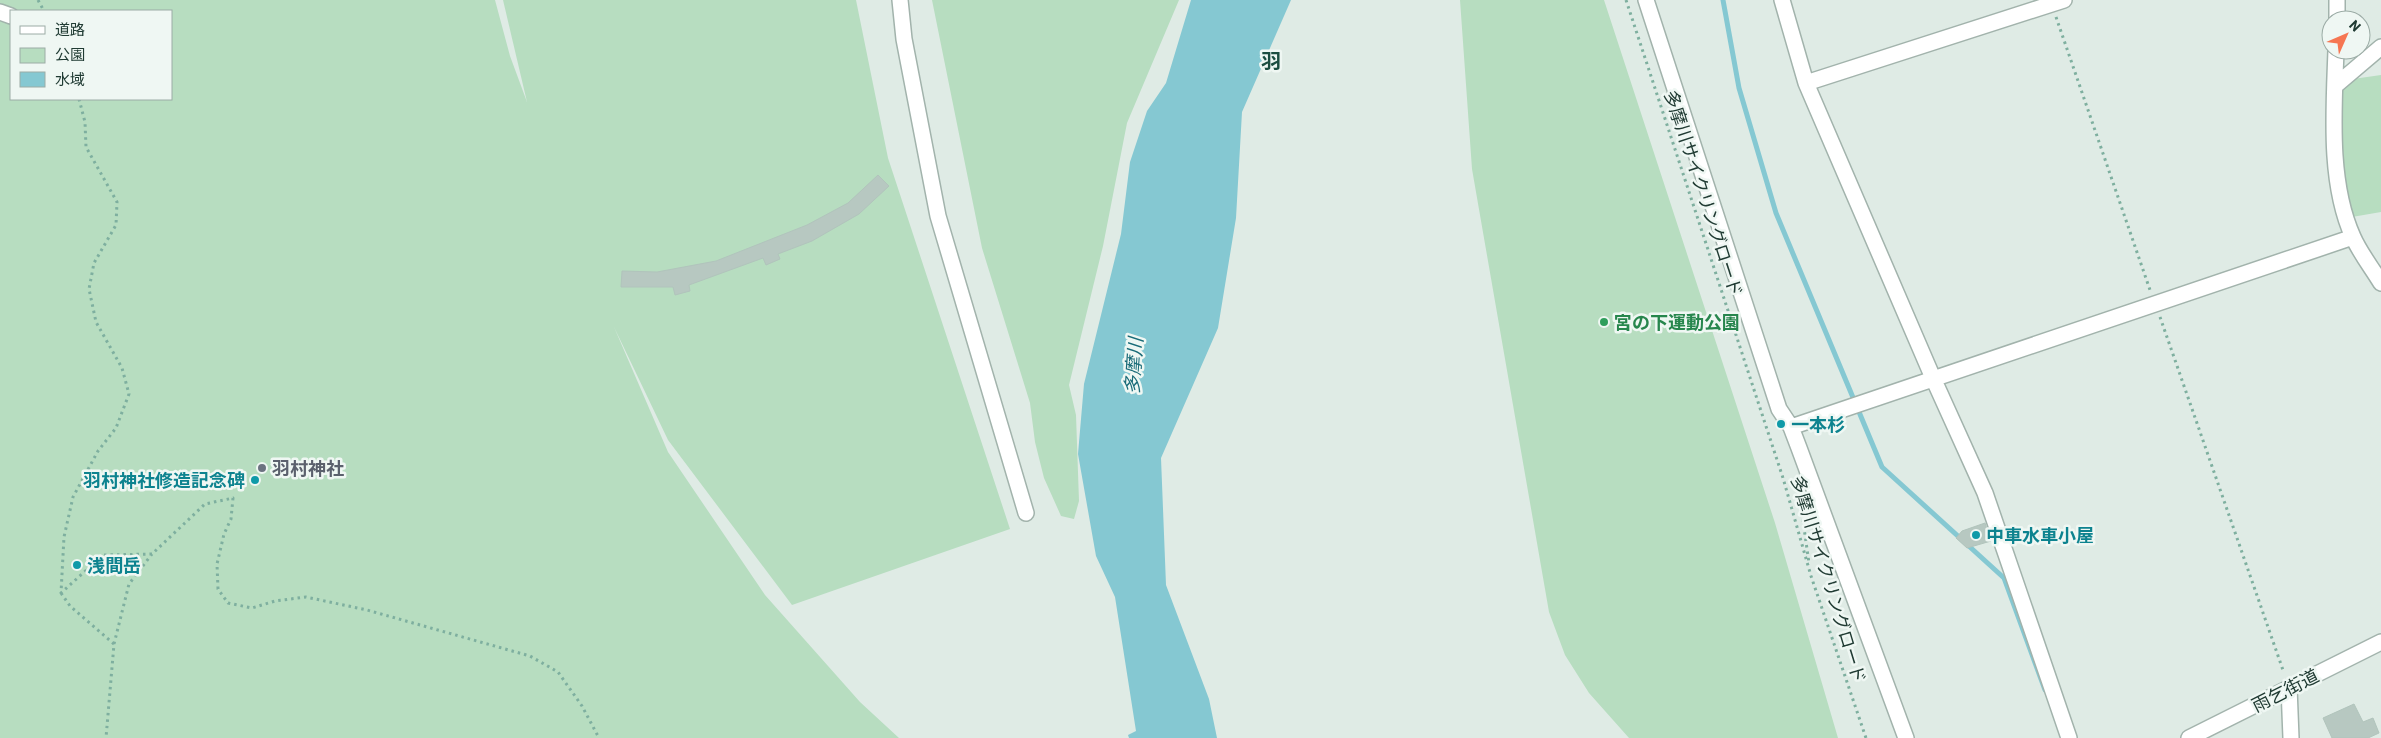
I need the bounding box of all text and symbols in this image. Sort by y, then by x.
legend [10,10,172,100]
north arrow [2321,10,2371,60]
text: N [2346,16,2365,35]
text: 道路 [55,20,85,38]
text: 公園 [55,45,85,63]
district label: 羽 [1261,48,1281,72]
text: 水域 [55,70,85,88]
street label: 多摩川サイクリングロード [1660,87,1748,299]
place label: 宮の下運動公園 [1614,311,1740,333]
marker: 宮の下運動公園 [1598,316,1610,328]
water label: 多摩川 [1120,335,1147,395]
place label: 一本杉 [1791,413,1845,435]
marker: 一本杉 [1775,418,1787,430]
place label: 羽村神社 [272,457,344,479]
marker: 羽村神社 [256,462,268,474]
place label: 羽村神社修造記念碑 [83,469,245,491]
street label: 多摩川サイクリングロード [1787,473,1871,685]
marker: 羽村神社修造記念碑 [249,474,261,486]
place label: 中車水車小屋 [1986,524,2094,546]
marker: 中車水車小屋 [1970,529,1982,541]
place label: 浅間岳 [87,554,141,576]
marker: 浅間岳 [71,559,83,571]
street label: 雨乞街道 [2248,664,2322,716]

